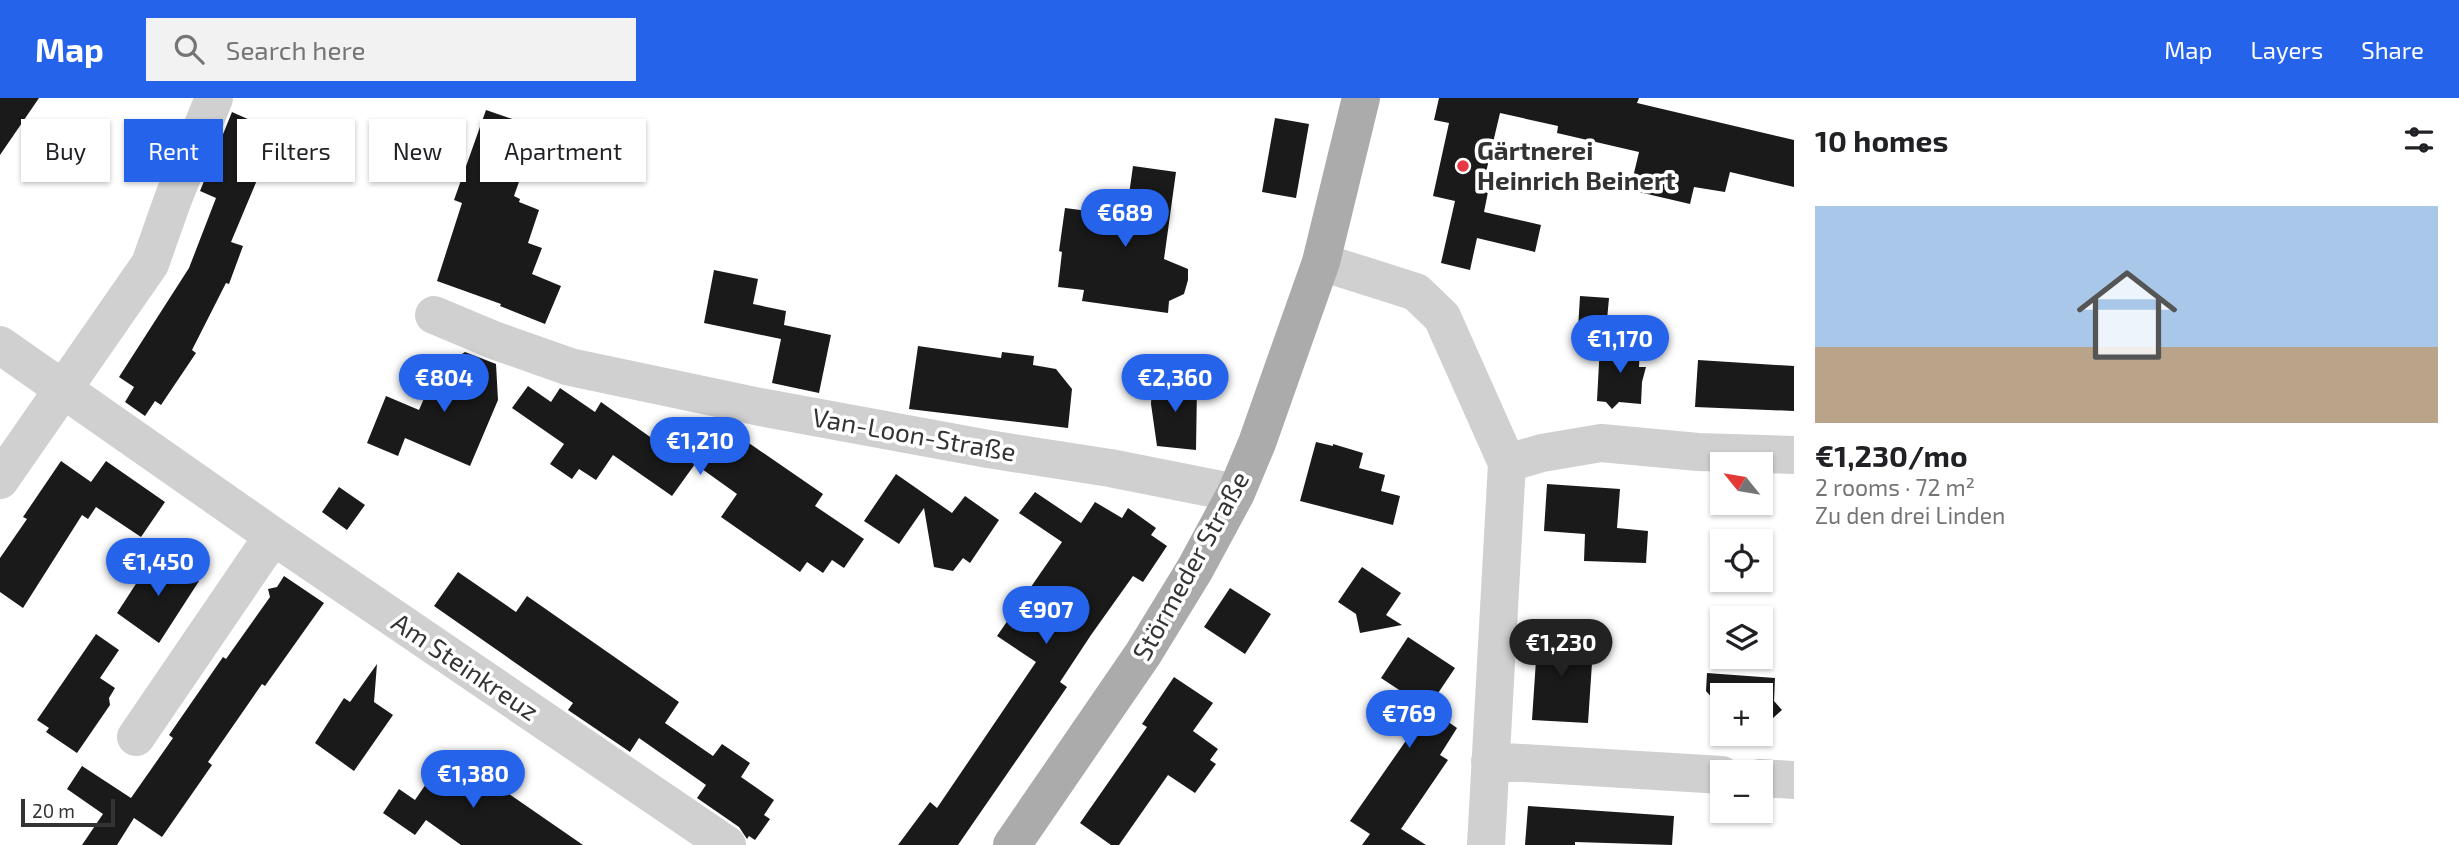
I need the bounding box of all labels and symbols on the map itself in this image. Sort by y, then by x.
place label: Gärtnerei Heinrich Beinert [1477,134,1676,195]
marker: Gärtnerei Heinrich Beinert [1455,158,1471,174]
pin: €689 [1084,190,1166,249]
pin: €1,170 [1563,316,1677,375]
pin: €804 [403,354,485,414]
pin: €2,360 [1118,354,1232,414]
street label: Van-Loon-Straße [810,400,1018,467]
pin: €1,210 [643,418,757,477]
north arrow [1710,452,1773,514]
street label: Störmeder Straße [1125,465,1254,665]
pin: €1,450 [101,538,215,598]
pin: €907 [1005,587,1087,646]
street label: Am Steinkreuz [387,605,545,726]
pin: €1,230 [1504,620,1618,679]
pin: €769 [1368,690,1450,750]
pin: €1,380 [416,750,530,810]
scale bar [21,796,116,828]

